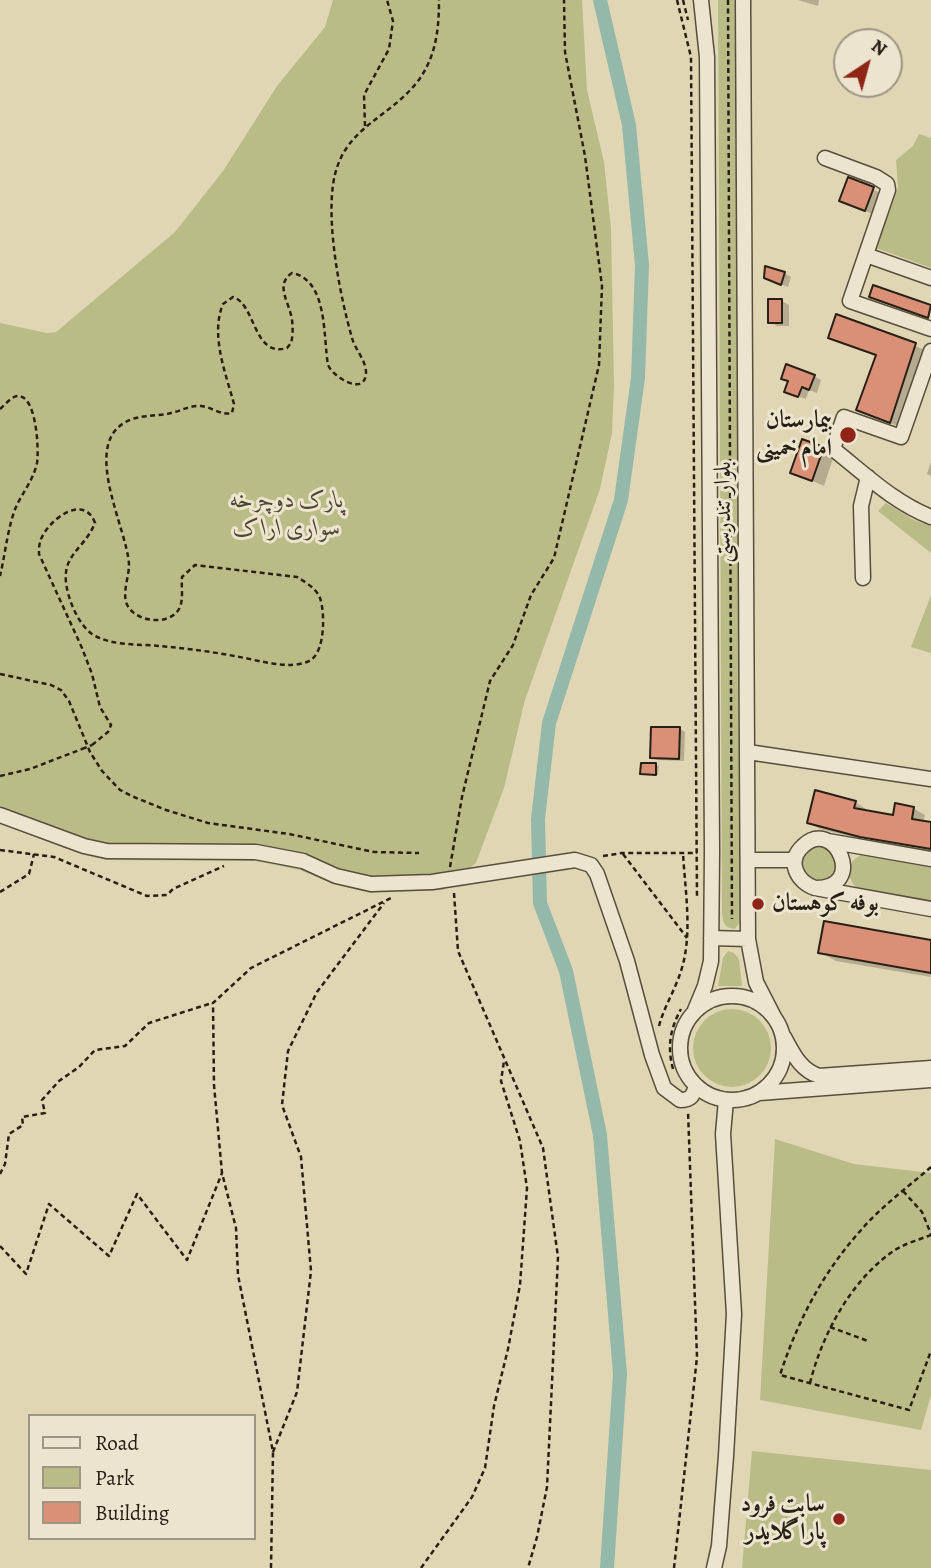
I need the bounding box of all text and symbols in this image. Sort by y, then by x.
north arrow [833,28,903,98]
text: N [866,33,892,62]
place label: بیمارستان امام خمینی [756,407,832,463]
marker: بیمارستان امام خمینی [838,425,858,445]
street label: بلوار تندرستی [710,461,738,563]
park label: پارک دوچرخه سواری اراک [230,487,344,543]
place label: بوفه کوهستان [772,890,879,918]
marker: بوفه کوهستان [750,896,766,912]
legend [28,1414,256,1540]
text: Road [95,1429,139,1457]
text: Park [95,1464,134,1492]
place label: سایت فرود پاراگلایدر [740,1491,825,1547]
text: Building [95,1499,169,1527]
marker: سایت فرود پاراگلایدر [831,1511,847,1527]

